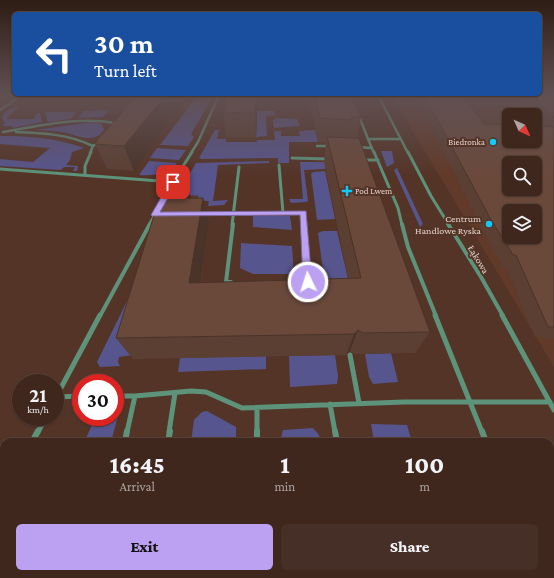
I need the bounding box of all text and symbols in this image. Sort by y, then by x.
icon: left [28,28,80,80]
text: 30 m [94,28,154,59]
text: Turn left [94,61,157,81]
north arrow [502,108,542,148]
map controls [502,108,542,244]
place label: Biedronka [448,137,485,147]
marker: Biedronka [488,137,498,147]
button: search [502,156,542,196]
pin [156,165,190,199]
icon: arrive [162,171,184,193]
marker: Pod Lwem [342,186,352,196]
place label: Pod Lwem [355,186,392,196]
button: layers [502,204,542,244]
place label: Centrum Handlowe Ryska [415,213,481,236]
marker: Centrum Handlowe Ryska [484,219,494,229]
street label: Łąkowa [466,243,492,276]
position arrow [287,261,329,303]
speed limit sign: 30 [72,374,124,426]
text: 21 [29,384,47,406]
text: km/h [27,404,49,415]
text: 16:45 [110,451,165,478]
text: 1 [280,451,290,478]
text: 100 [405,451,444,478]
text: Arrival [120,479,155,494]
text: min [274,479,295,494]
text: m [419,479,430,494]
button: Exit [16,524,273,570]
button: Share [281,524,538,570]

